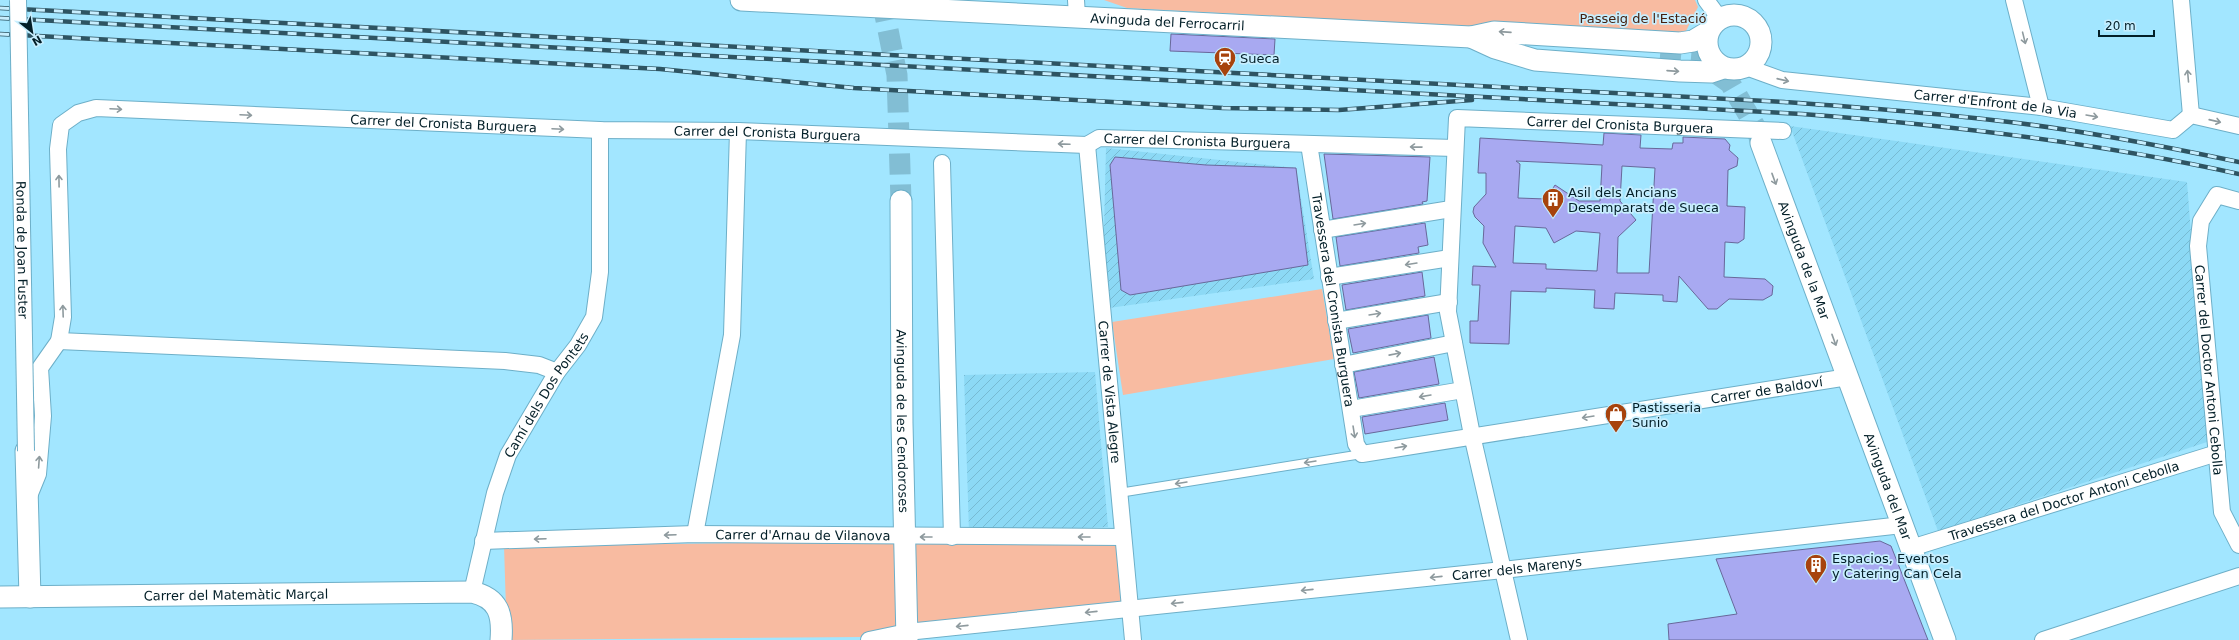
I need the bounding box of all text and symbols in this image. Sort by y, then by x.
street label: Avinguda del Ferrocarril [1090,10,1245,33]
park label: Passeig de l'Estació [1579,11,1707,26]
north arrow [12,12,52,52]
scale bar [2099,12,2154,38]
text: 20 m [2105,19,2136,33]
one-way arrow [1498,29,1511,36]
one-way arrow [2020,31,2028,44]
text: N [30,32,44,48]
station icon: Sueca [1212,45,1238,78]
place label: Sueca [1240,51,1280,66]
one-way arrow [1666,67,1679,74]
one-way arrow [2184,70,2191,83]
one-way arrow [1776,76,1789,84]
street label: Carrer d'Enfront de la Via [1913,86,2078,121]
one-way arrow [109,105,122,113]
one-way arrow [239,111,252,119]
street label: Carrer del Cronista Burguera [350,112,537,135]
one-way arrow [2085,112,2098,120]
street label: Carrer del Cronista Burguera [1526,113,1714,136]
one-way arrow [2208,117,2221,125]
street label: Carrer del Cronista Burguera [674,123,861,143]
one-way arrow [551,125,564,132]
street label: Carrer del Cronista Burguera [1104,131,1291,151]
one-way arrow [1058,140,1071,148]
one-way arrow [1410,143,1423,151]
one-way arrow [1771,173,1779,185]
one-way arrow [55,175,63,188]
street label: Ronda de Joan Fuster [14,181,31,320]
place label: Asil dels Ancians Desemparats de Sueca [1568,185,1719,215]
building icon: Asil dels Ancians Desemparats de Sueca [1540,186,1566,219]
street label: Travessera del Cronista Burguera [1309,191,1358,408]
street label: Avinguda de la Mar [1776,199,1833,322]
one-way arrow [1353,220,1366,228]
one-way arrow [1405,260,1418,268]
street label: Carrer del Doctor Antoni Cebolla [2192,264,2226,476]
one-way arrow [59,305,66,318]
one-way arrow [1368,310,1381,318]
street label: Carrer de Vista Alegre [1096,320,1124,464]
street label: Camí dels Dos Pontets [501,329,591,460]
street label: Avinguda de les Cendoroses [894,329,912,513]
one-way arrow [1831,334,1839,346]
one-way arrow [1389,350,1402,358]
street label: Carrer de Baldoví [1710,374,1824,406]
one-way arrow [1419,393,1432,401]
place label: Pastisseria Sunio [1632,400,1701,430]
shop icon: Pastisseria Sunio [1603,401,1629,434]
one-way arrow [1582,413,1595,421]
one-way arrow [1350,425,1358,438]
street label: Avinguda del Mar [1861,431,1915,543]
one-way arrow [1394,443,1407,451]
one-way arrow [35,456,43,469]
street label: Travessera del Doctor Antoni Cebolla [1946,458,2181,544]
one-way arrow [1304,459,1317,467]
one-way arrow [1175,479,1188,487]
street label: Carrer d'Arnau de Vilanova [715,527,891,543]
one-way arrow [664,531,677,539]
one-way arrow [920,533,933,541]
one-way arrow [1078,533,1091,541]
one-way arrow [534,536,547,543]
place label: Espacios, Eventos y Catering Can Cela [1832,551,1962,581]
building icon: Espacios, Eventos y Catering Can Cela [1803,552,1829,585]
street label: Carrer dels Marenys [1451,554,1583,583]
one-way arrow [1430,573,1443,581]
street label: Carrer del Matemàtic Marçal [144,586,328,603]
one-way arrow [1301,586,1314,594]
one-way arrow [1171,600,1184,607]
one-way arrow [1085,609,1098,616]
one-way arrow [956,623,969,630]

